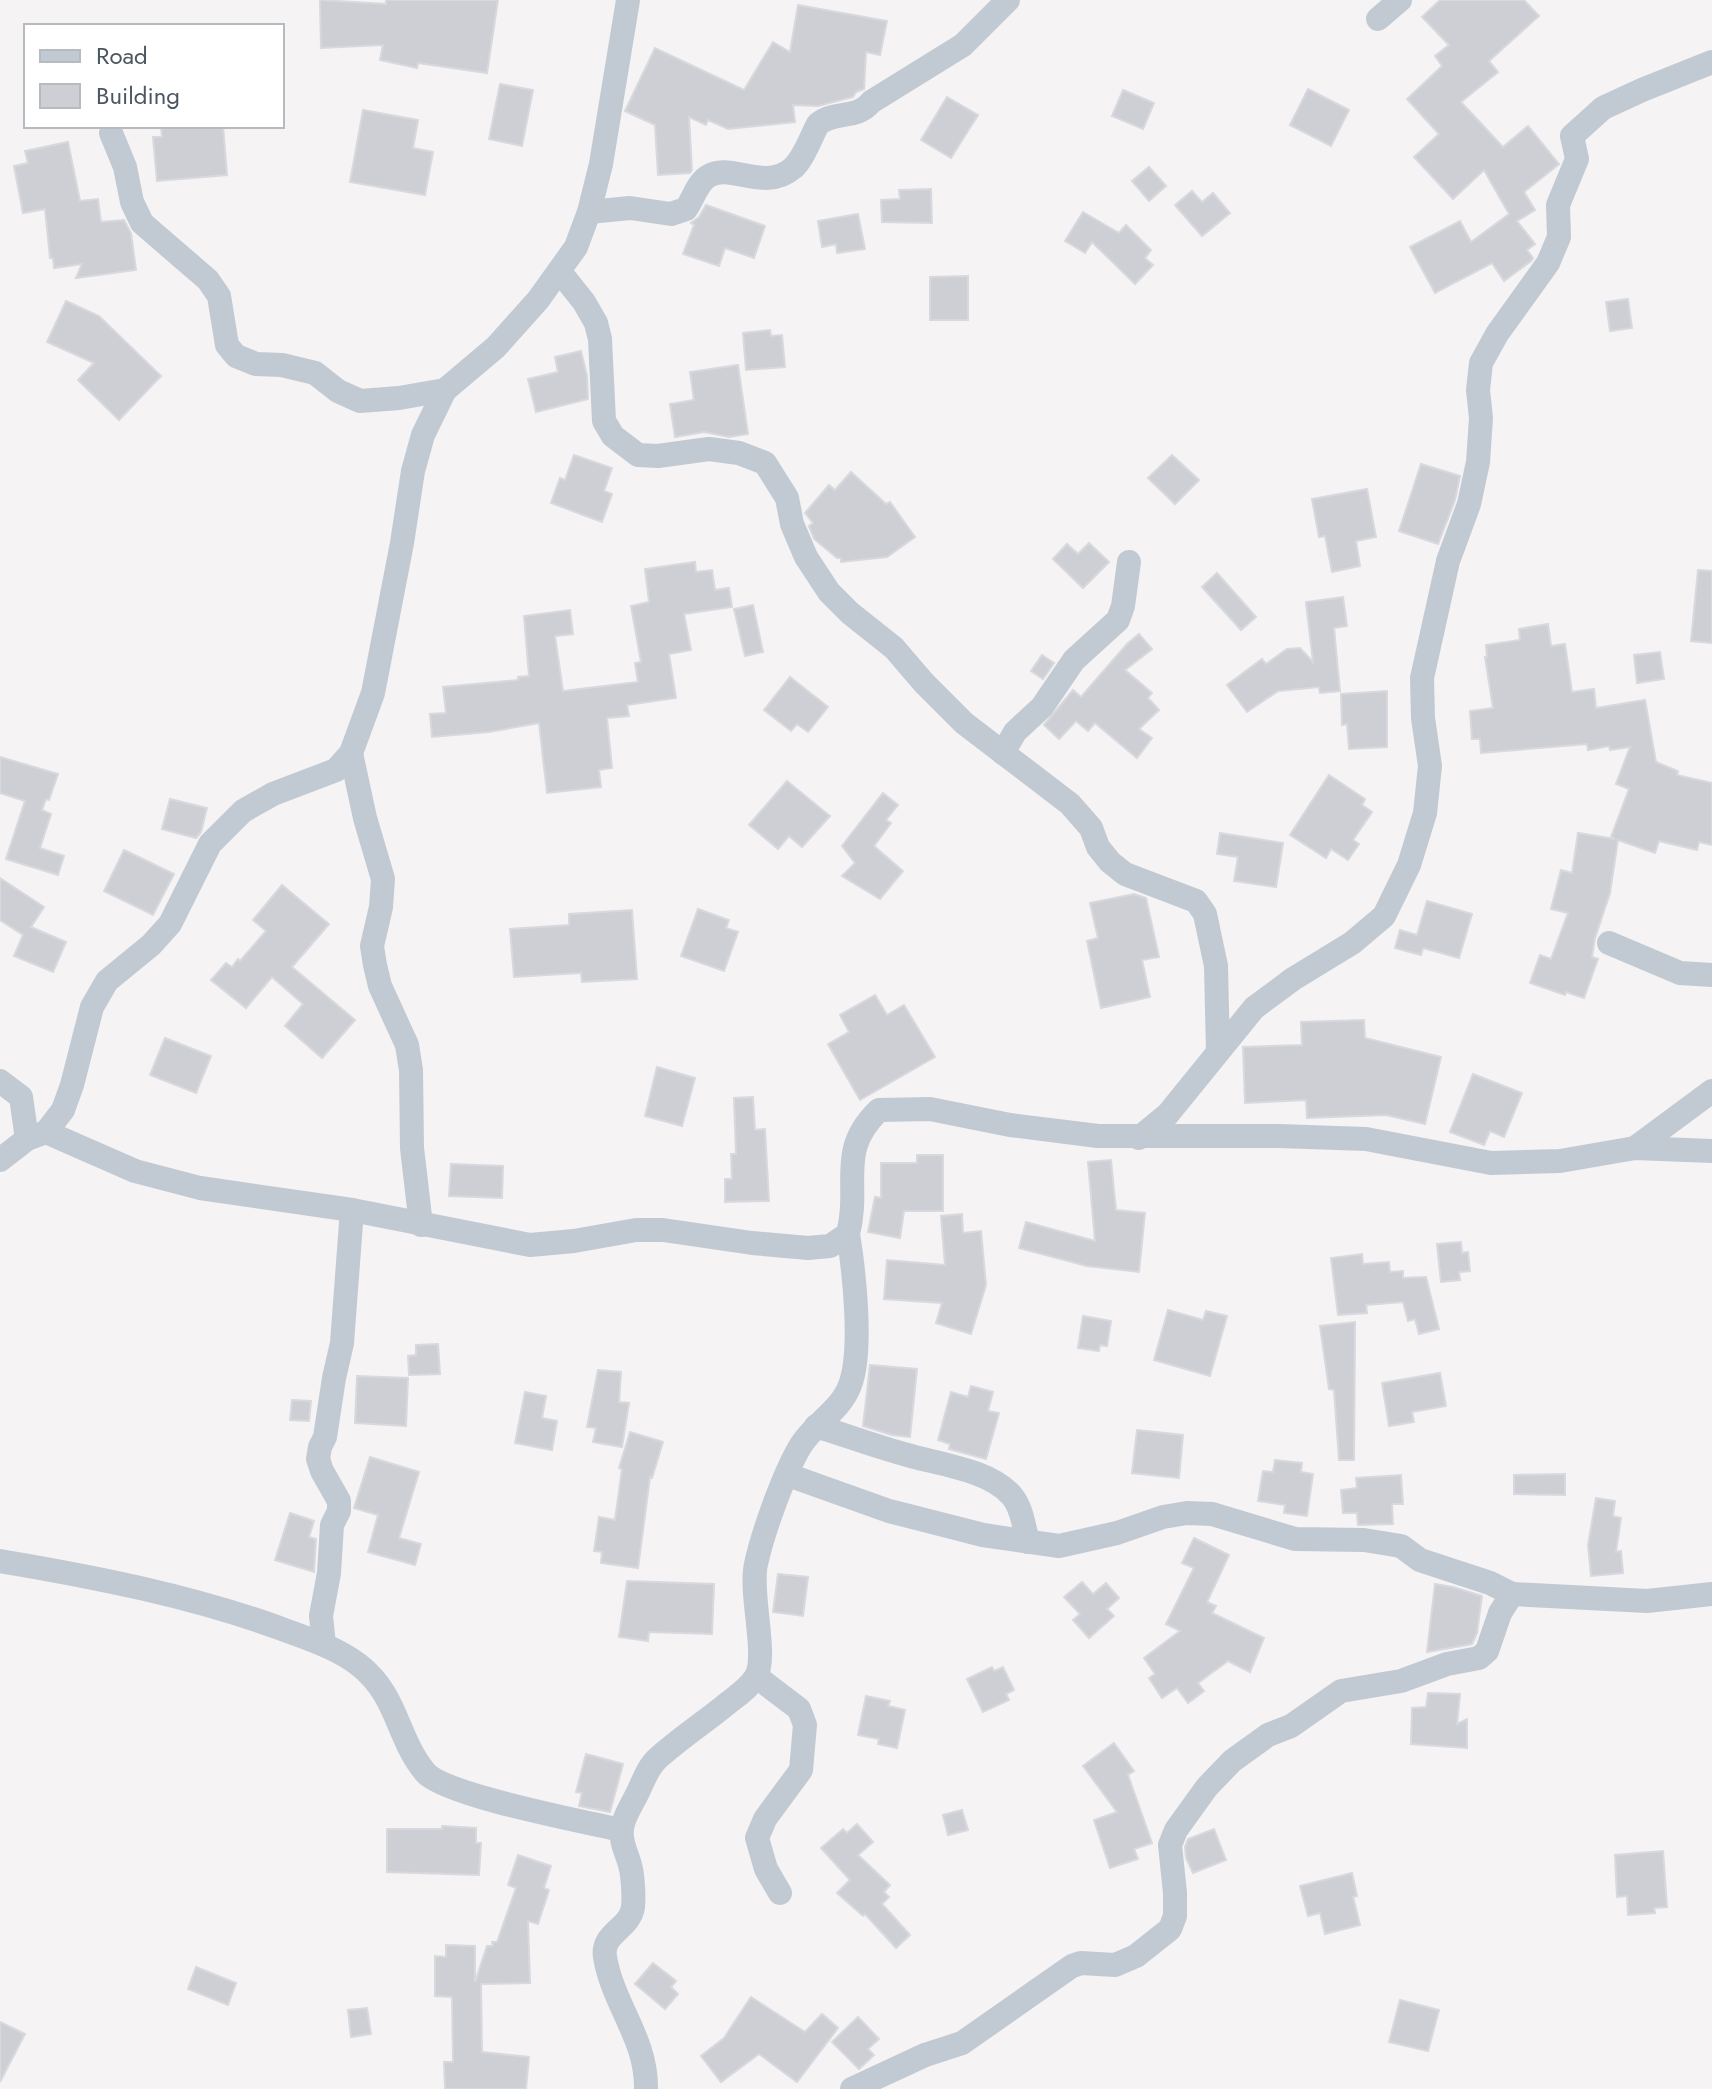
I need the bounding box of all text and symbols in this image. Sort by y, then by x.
legend [24,24,284,128]
text: Road [96,38,148,73]
text: Building [96,78,180,113]

